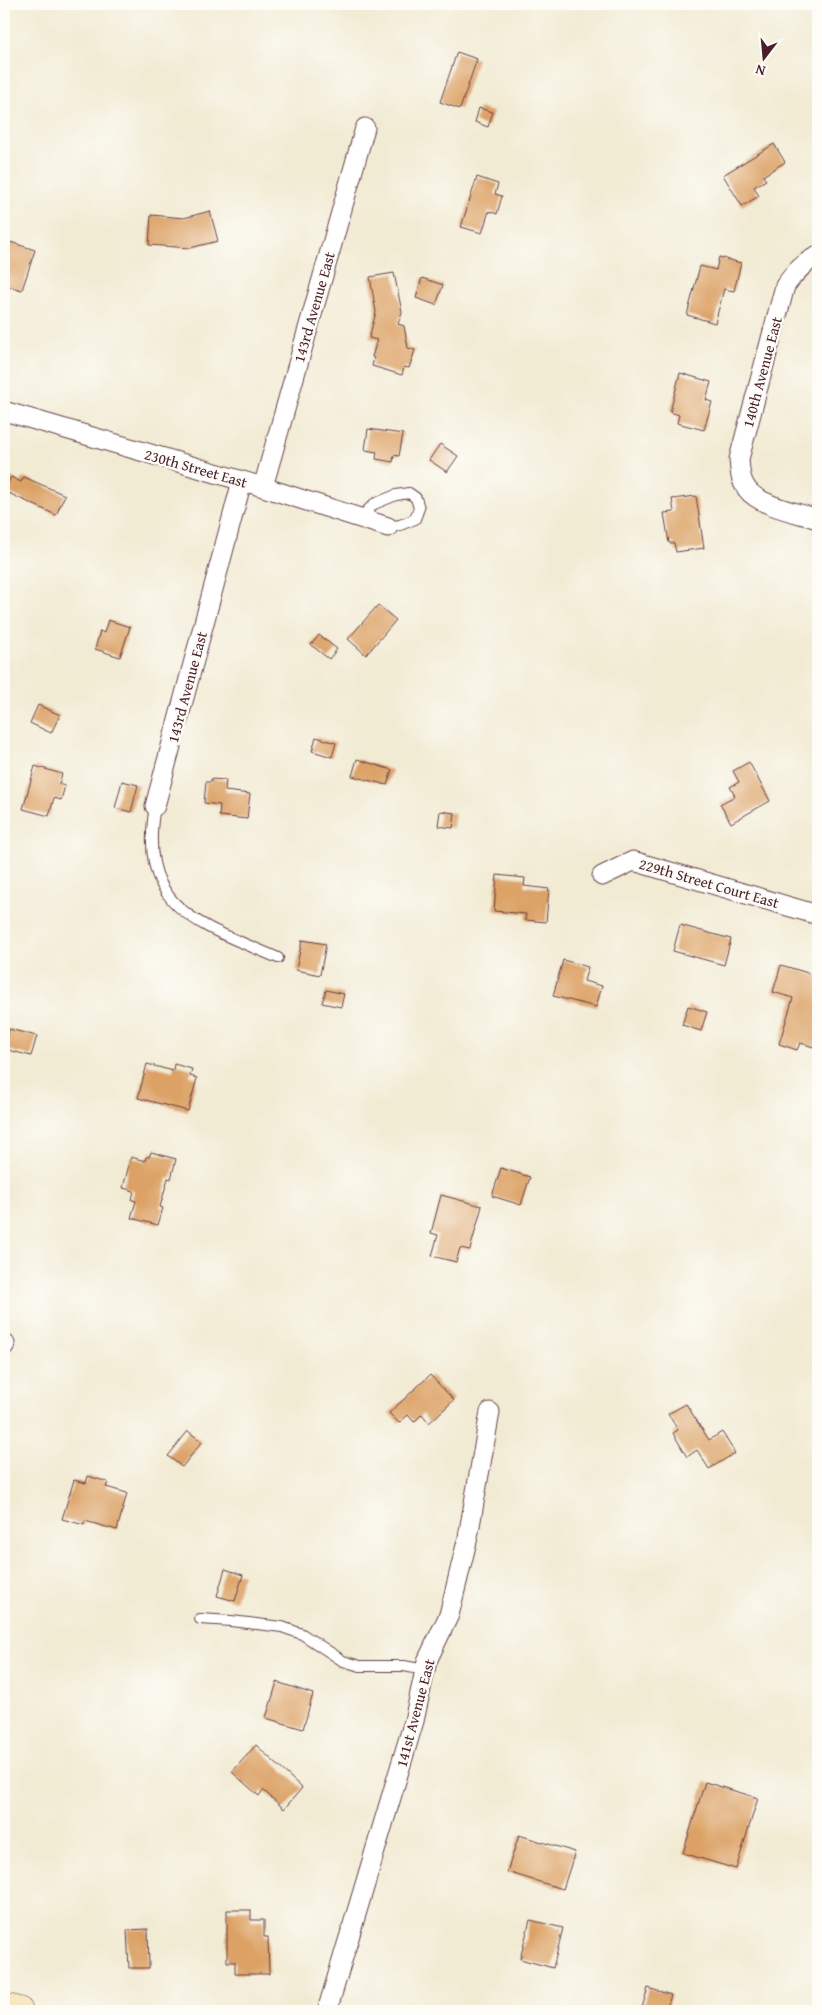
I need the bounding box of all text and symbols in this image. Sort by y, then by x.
north arrow [740,32,790,82]
text: N [753,59,768,81]
street label: 143rd Avenue East [288,248,340,365]
street label: 140th Avenue East [737,314,787,430]
street label: 230th Street East [142,443,250,493]
street label: 143rd Avenue East [162,628,212,745]
street label: 229th Street Court East [637,853,782,913]
street label: 141st Avenue East [390,1656,440,1770]

